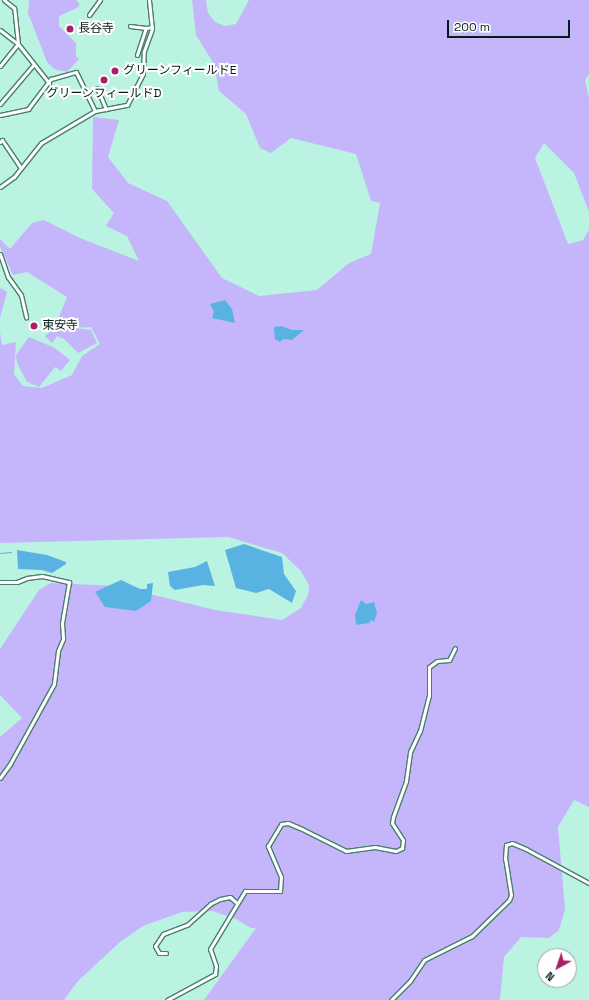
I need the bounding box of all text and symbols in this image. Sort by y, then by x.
scale bar [449,12,572,38]
text: 200 m [454,19,490,35]
place label: 長谷寺 [78,22,114,36]
marker: 長谷寺 [65,24,75,34]
place label: グリーンフィールドE [123,64,238,78]
marker: グリーンフィールドE [110,66,120,76]
marker: グリーンフィールドD [99,75,109,85]
place label: グリーンフィールドD [46,87,162,101]
place label: 東安寺 [42,319,78,333]
marker: 東安寺 [29,321,39,331]
north arrow [537,948,577,988]
text: N [543,969,557,984]

